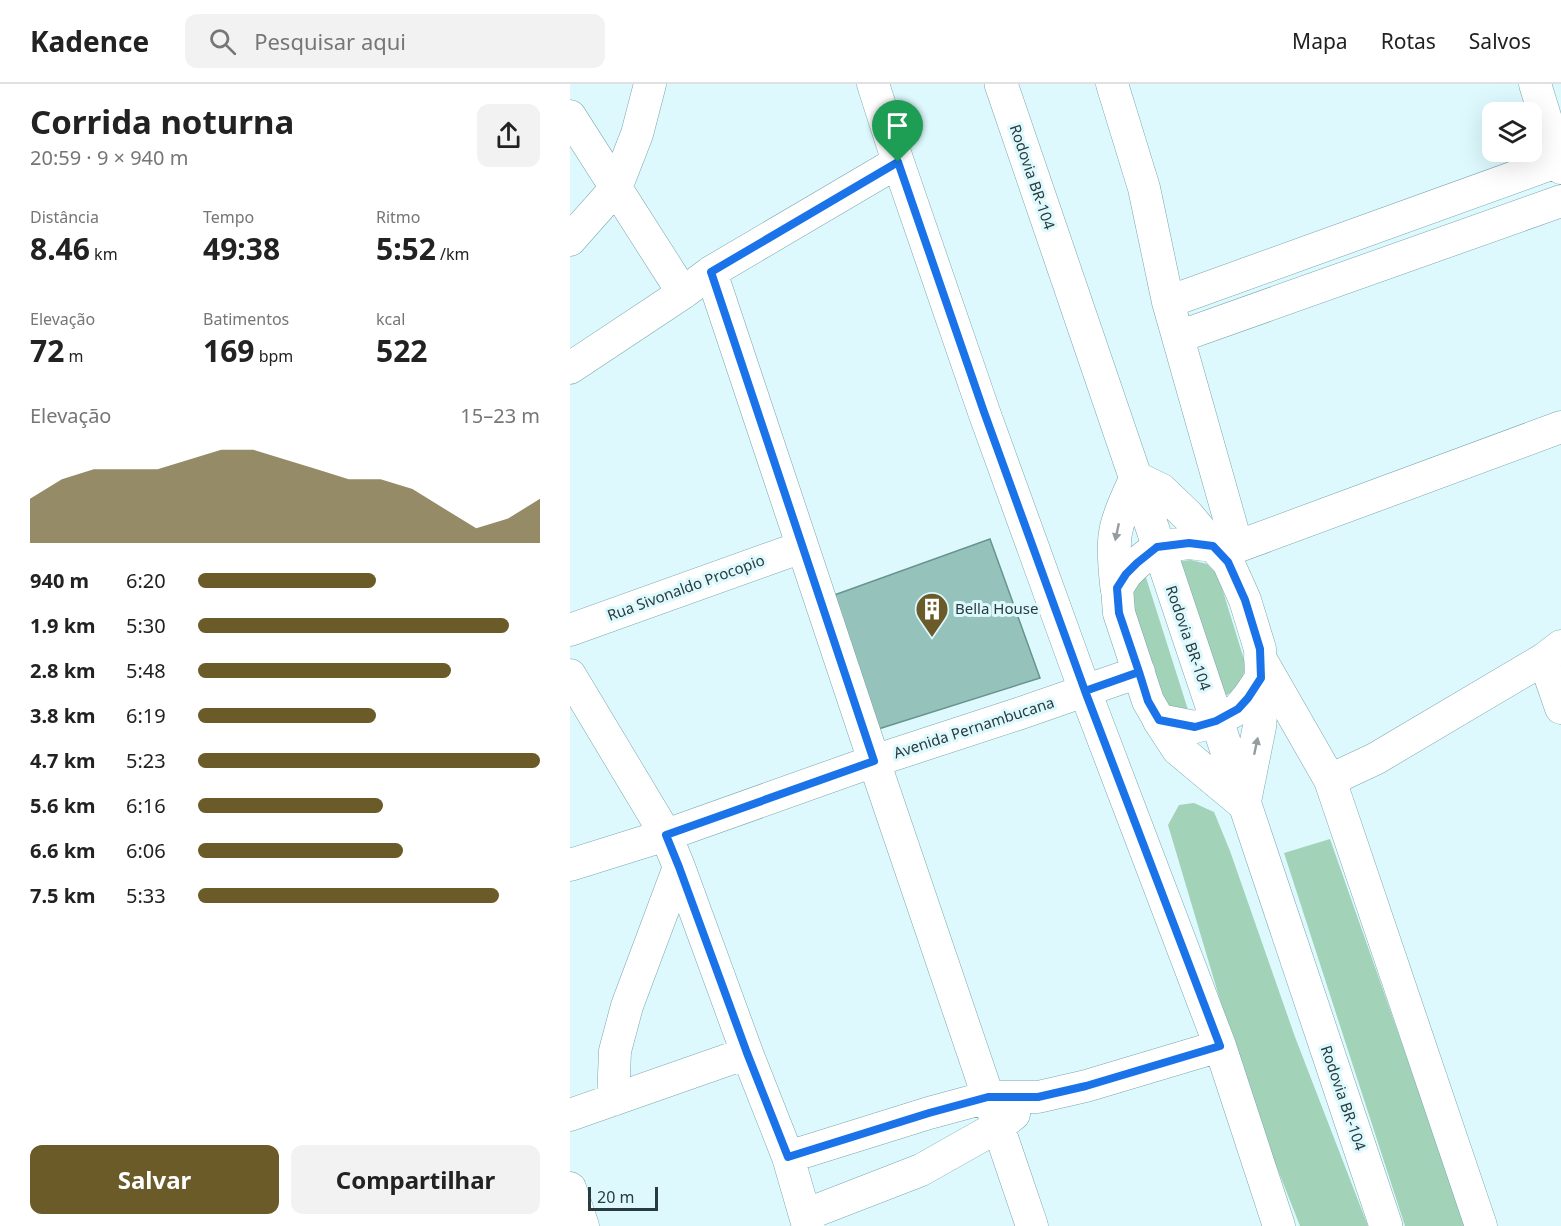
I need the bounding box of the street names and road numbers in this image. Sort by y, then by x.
street label: Rodovia BR-104 [1006,121,1060,232]
street label: Rua Sivonaldo Procopio [604,549,767,625]
street label: Rodovia BR-104 [1162,582,1216,693]
street label: Avenida Pernambucana [891,692,1056,762]
street label: Rodovia BR-104 [1317,1042,1371,1153]

